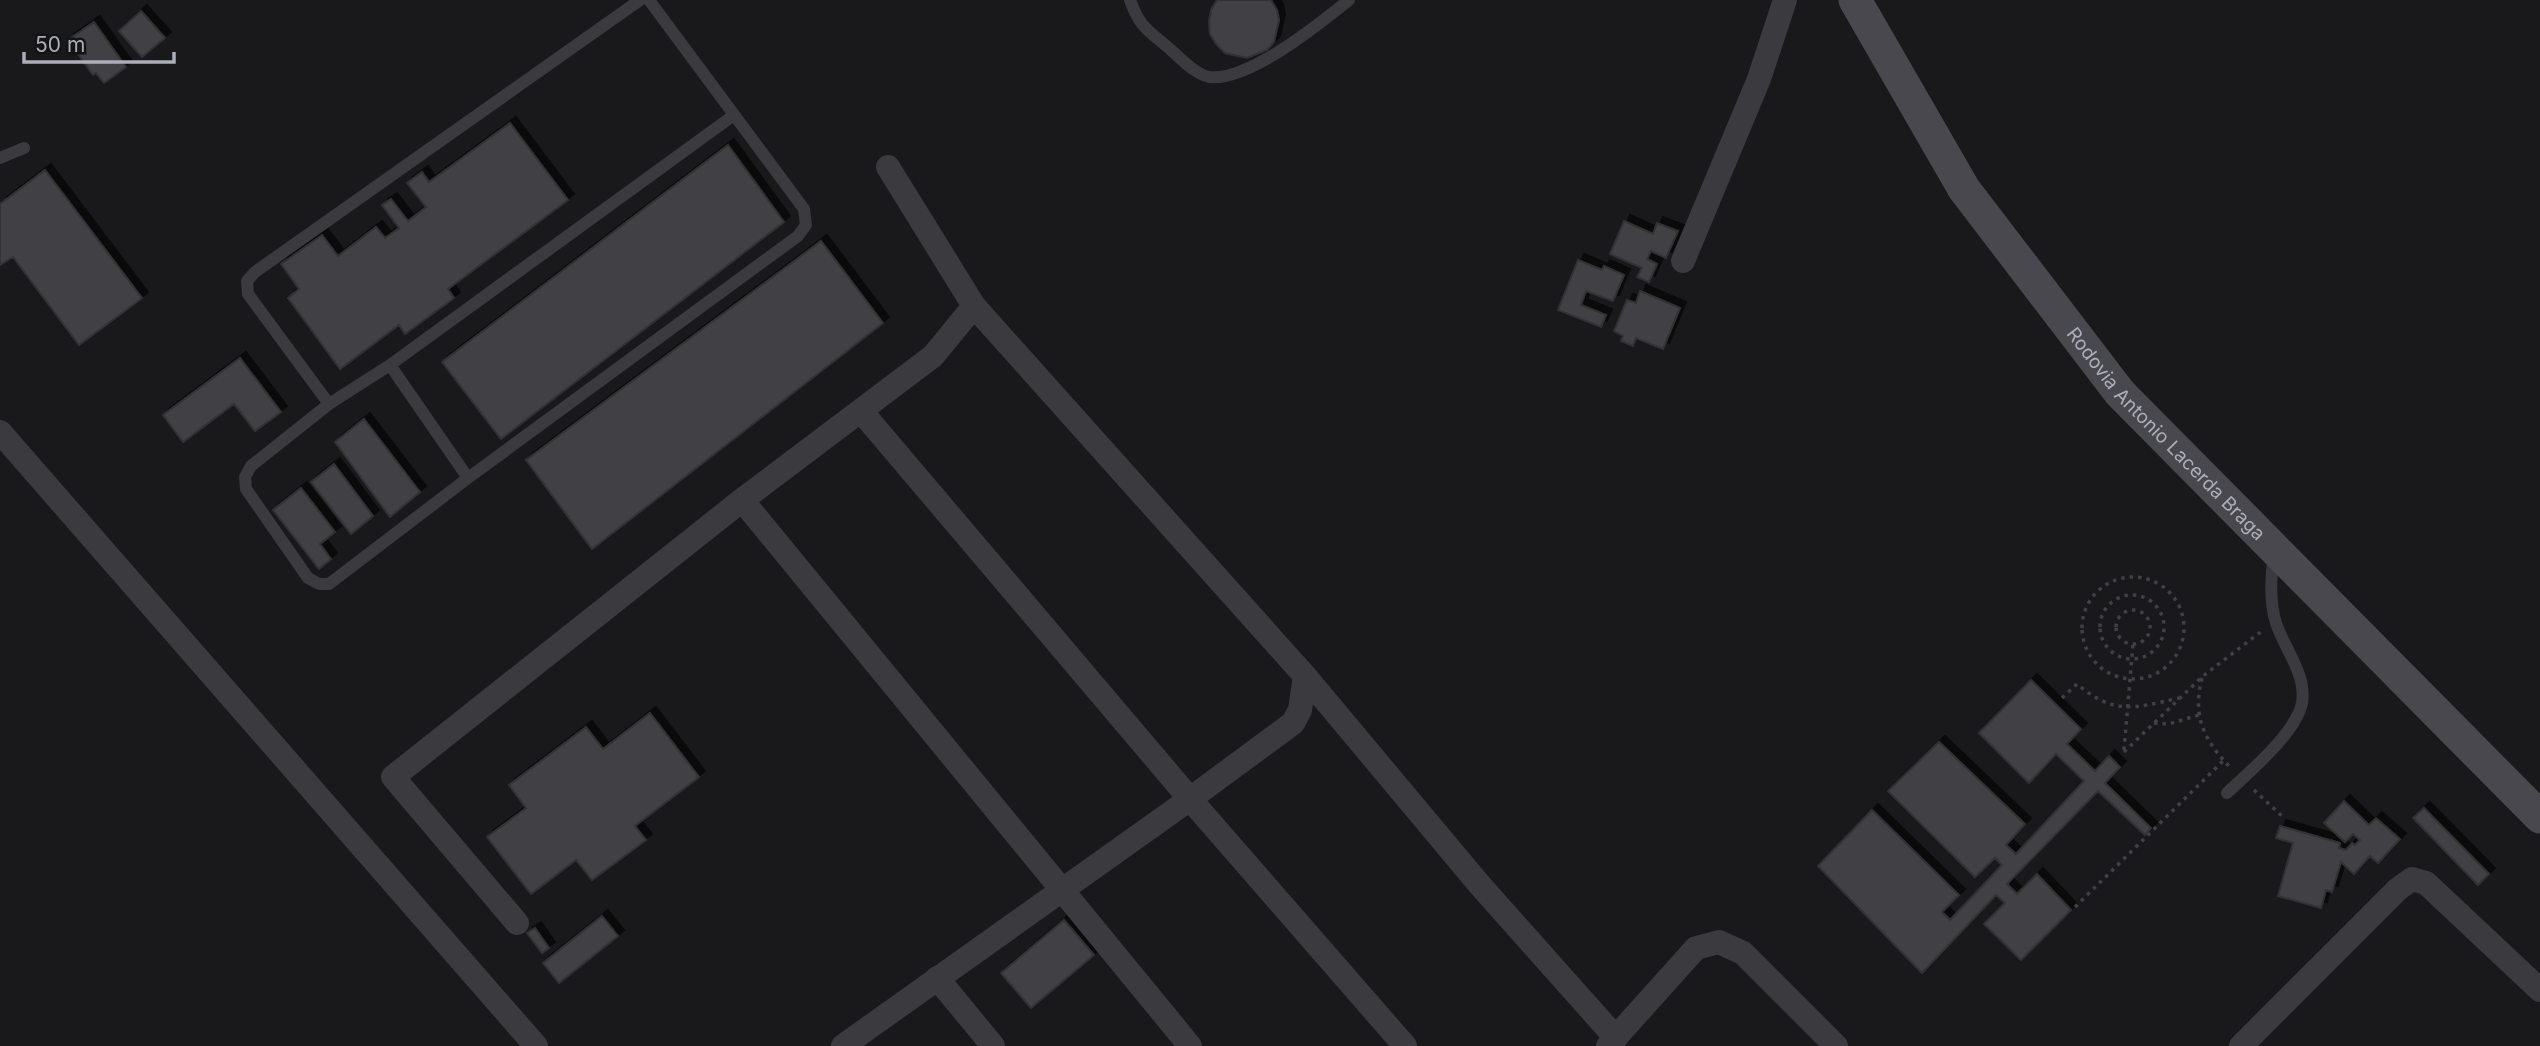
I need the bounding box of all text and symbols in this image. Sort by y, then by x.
scale bar [24,21,175,65]
text: 50 m [35,32,85,57]
street label: Rodovia Antonio Lacerda Braga [2062,322,2270,545]

